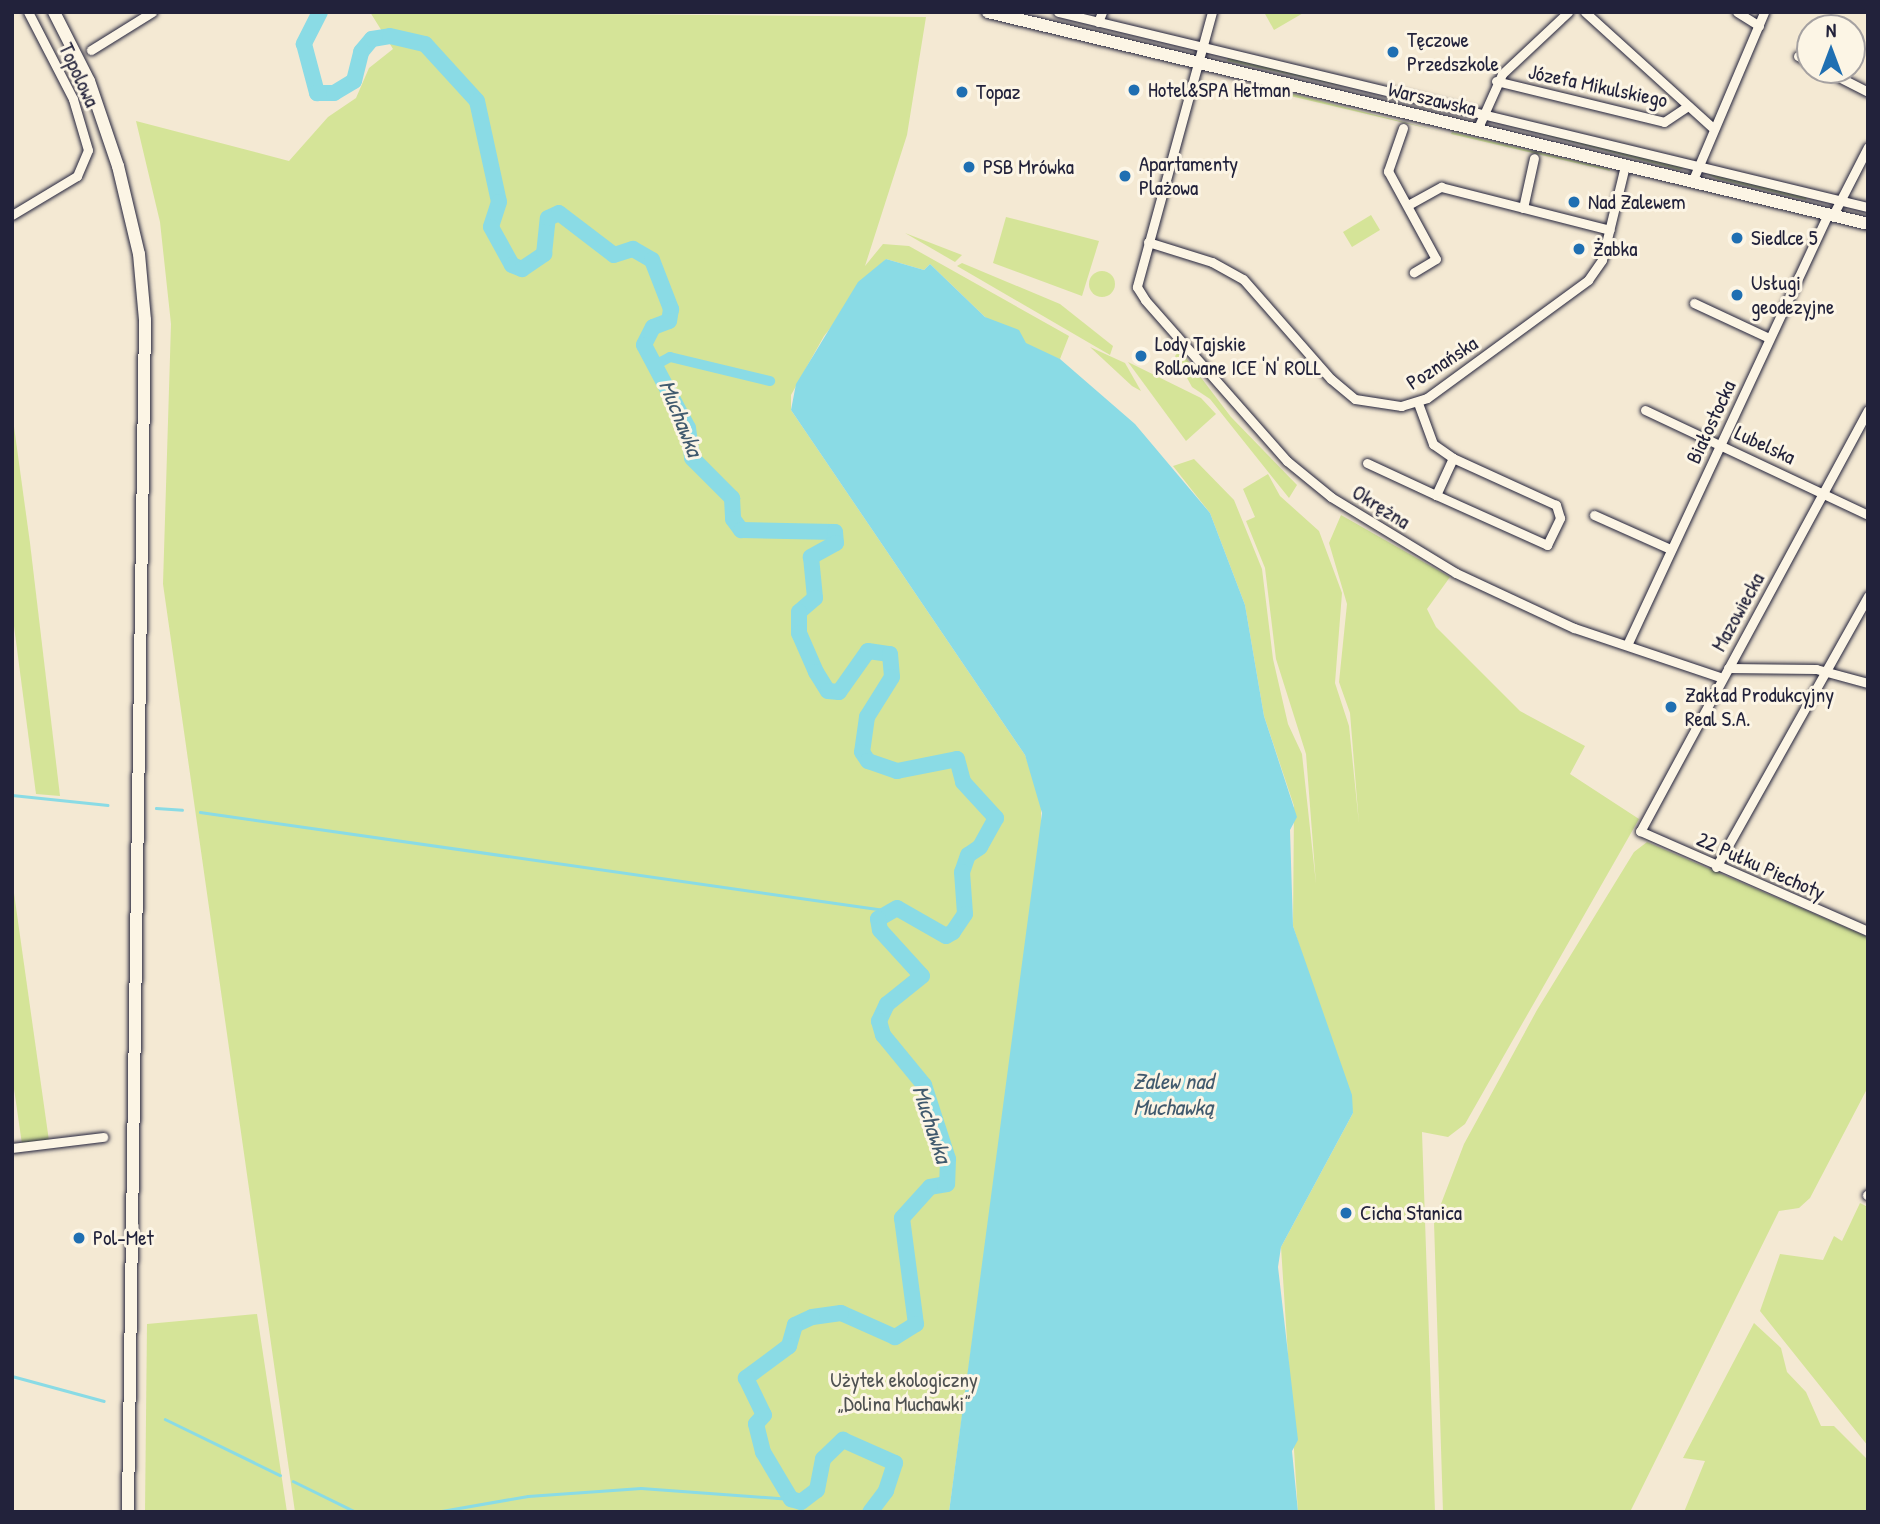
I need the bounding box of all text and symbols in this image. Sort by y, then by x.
north arrow [1796,14,1866,84]
text: N [1826,17,1836,43]
place label: Tęczowe Przedszkole [1407,27,1499,77]
street label: Topolowa [53,39,105,111]
marker: Tęczowe Przedszkole [1385,44,1401,60]
street label: Józefa Mikulskiego [1526,59,1670,113]
place label: Hotel&SPA Hetman [1148,77,1291,103]
street label: Warszawska [1386,77,1478,121]
place label: Topaz [976,79,1020,105]
marker: Hotel&SPA Hetman [1126,82,1142,98]
marker: Topaz [954,84,970,100]
place label: Apartamenty Plażowa [1139,151,1238,201]
place label: PSB Mrówka [983,154,1074,180]
marker: PSB Mrówka [961,159,977,175]
marker: Apartamenty Plażowa [1117,168,1133,184]
place label: Nad Zalewem [1588,189,1686,215]
marker: Nad Zalewem [1566,194,1582,210]
place label: Siedlce 5 [1751,225,1818,251]
marker: Siedlce 5 [1729,230,1745,246]
place label: Żabka [1593,236,1637,262]
marker: Żabka [1571,241,1587,257]
place label: Usługi geodezyjne [1751,270,1834,320]
marker: Usługi geodezyjne [1729,287,1745,303]
place label: Lody Tajskie Rollowane ICE 'N' ROLL [1155,331,1321,381]
street label: Poznańska [1402,331,1482,395]
marker: Lody Tajskie Rollowane ICE 'N' ROLL [1133,348,1149,364]
water label: Muchawka [653,376,709,460]
street label: Białostocka [1681,376,1741,468]
street label: Lubelska [1731,420,1799,470]
street label: Okrężna [1347,479,1415,535]
street label: Mazowiecka [1706,568,1770,656]
place label: Zakład Produkcyjny Real S.A. [1685,682,1834,732]
marker: Zakład Produkcyjny Real S.A. [1663,699,1679,715]
street label: 22 Pułku Piechoty [1693,827,1829,905]
water label: Zalew nad Muchawką [1133,1067,1213,1121]
water label: Muchawka [907,1082,957,1166]
place label: Cicha Stanica [1360,1200,1462,1226]
marker: Cicha Stanica [1338,1205,1354,1221]
place label: Pol-Met [93,1225,154,1251]
marker: Pol-Met [71,1230,87,1246]
park label: Użytek ekologiczny „Dolina Muchawki” [830,1367,978,1417]

